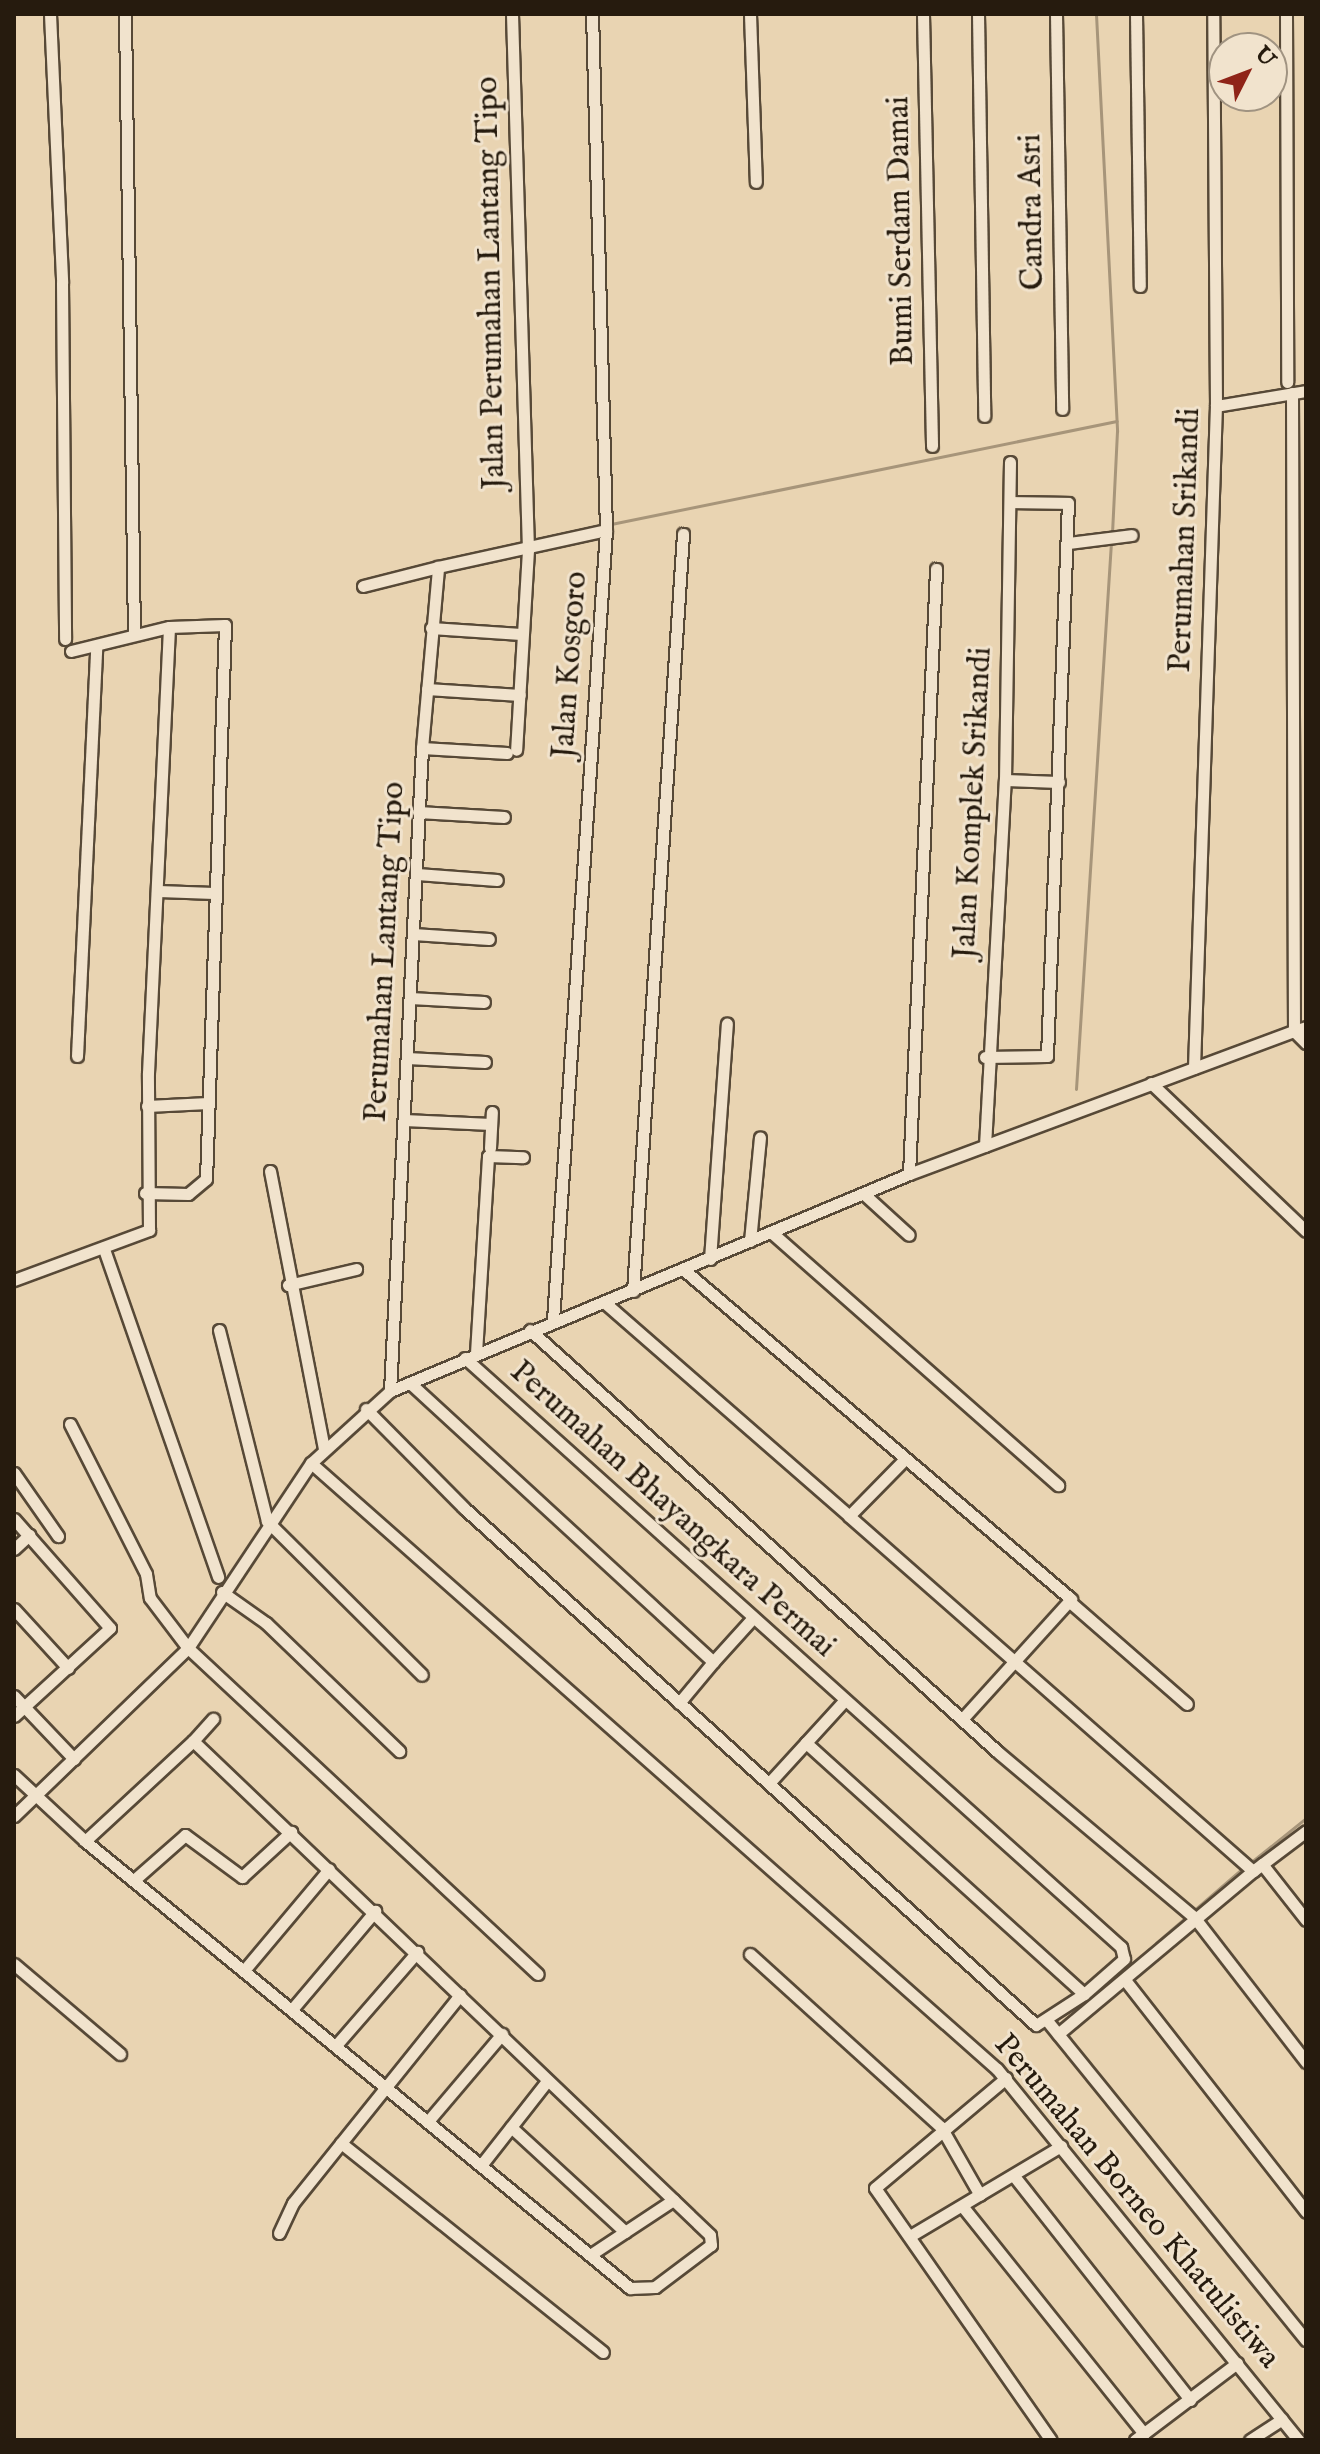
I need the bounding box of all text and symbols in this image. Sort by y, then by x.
north arrow [1208,32,1288,112]
text: U [1248,41,1281,74]
street label: Jalan Perumahan Lantang Tipo [469,76,515,490]
street label: Bumi Serdam Damai [880,96,924,366]
street label: Candra Asri [1012,133,1054,291]
street label: Perumahan Srikandi [1162,407,1210,673]
street label: Jalan Kosgoro [545,570,597,760]
street label: Jalan Komplek Srikandi [947,646,1001,960]
street label: Perumahan Lantang Tipo [358,781,414,1123]
street label: Perumahan Bhayangkara Permai [501,1354,843,1666]
street label: Perumahan Borneo Khatulistiwa [985,2027,1287,2377]

